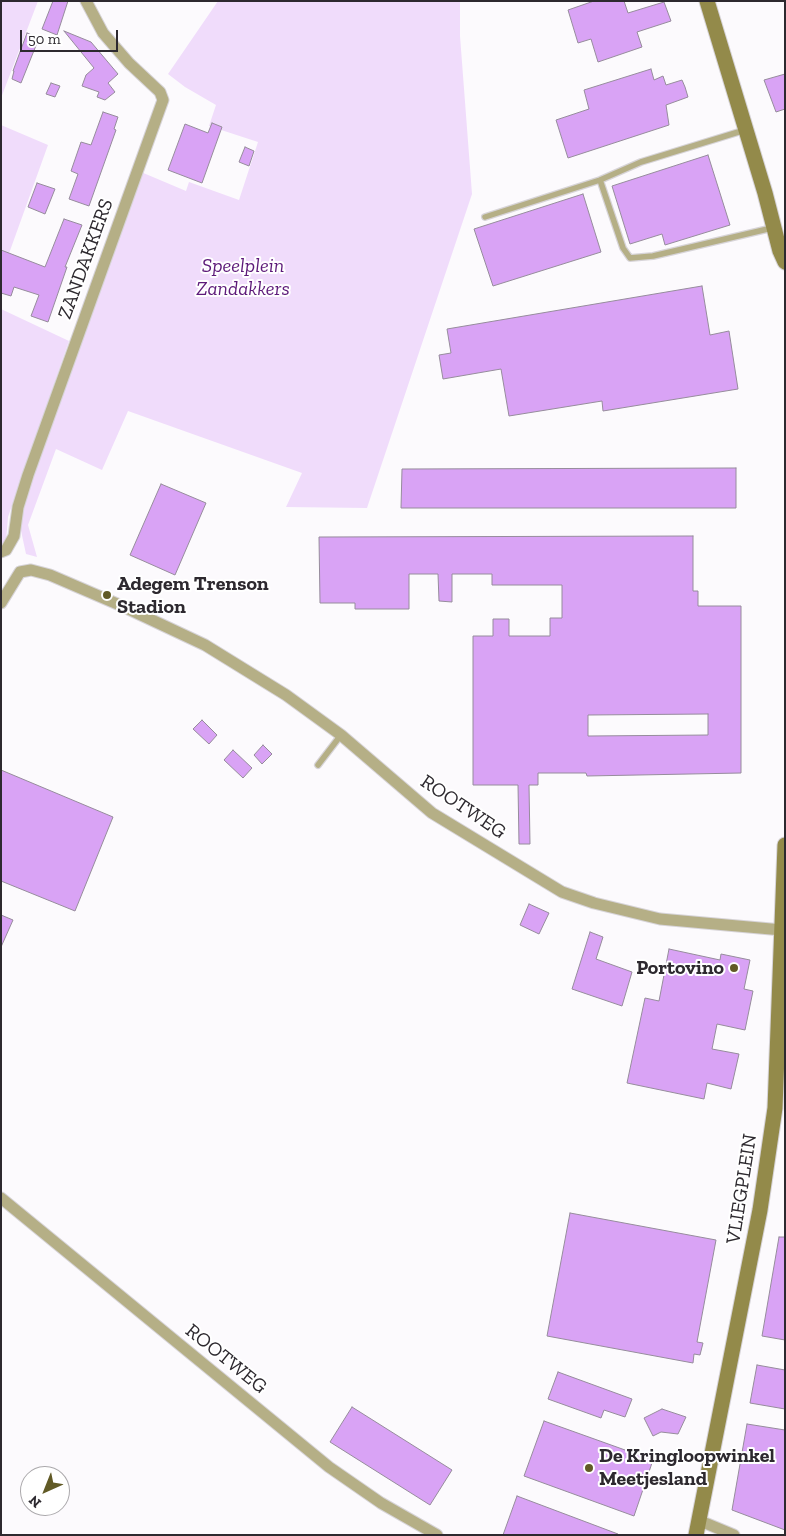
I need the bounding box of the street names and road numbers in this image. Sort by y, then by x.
street label: ZANDAKKERS [53,196,119,322]
street label: ROOTWEG [416,770,510,844]
street label: VLIEGPLEIN [721,1132,763,1246]
street label: ROOTWEG [180,1319,272,1399]

